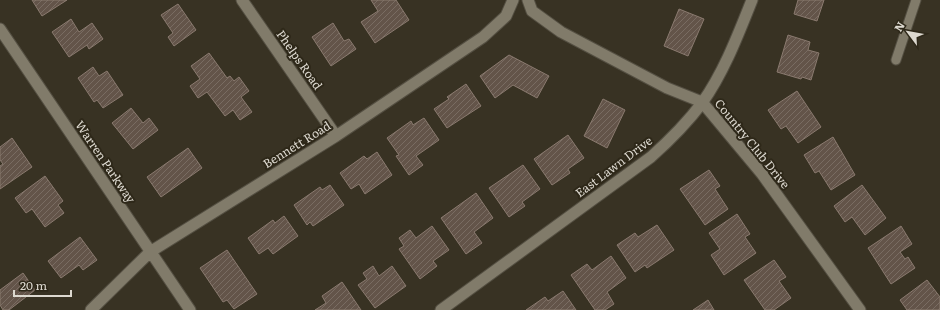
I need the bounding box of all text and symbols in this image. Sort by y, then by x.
north arrow [888,12,928,52]
text: N [889,18,908,34]
street label: Phelps Road [273,26,327,93]
street label: Country Club Drive [711,95,795,192]
street label: Bennett Road [259,116,334,172]
street label: Warren Parkway [72,117,140,206]
street label: East Lawn Drive [571,131,656,201]
scale bar [14,272,71,298]
text: 20 m [20,276,47,294]

